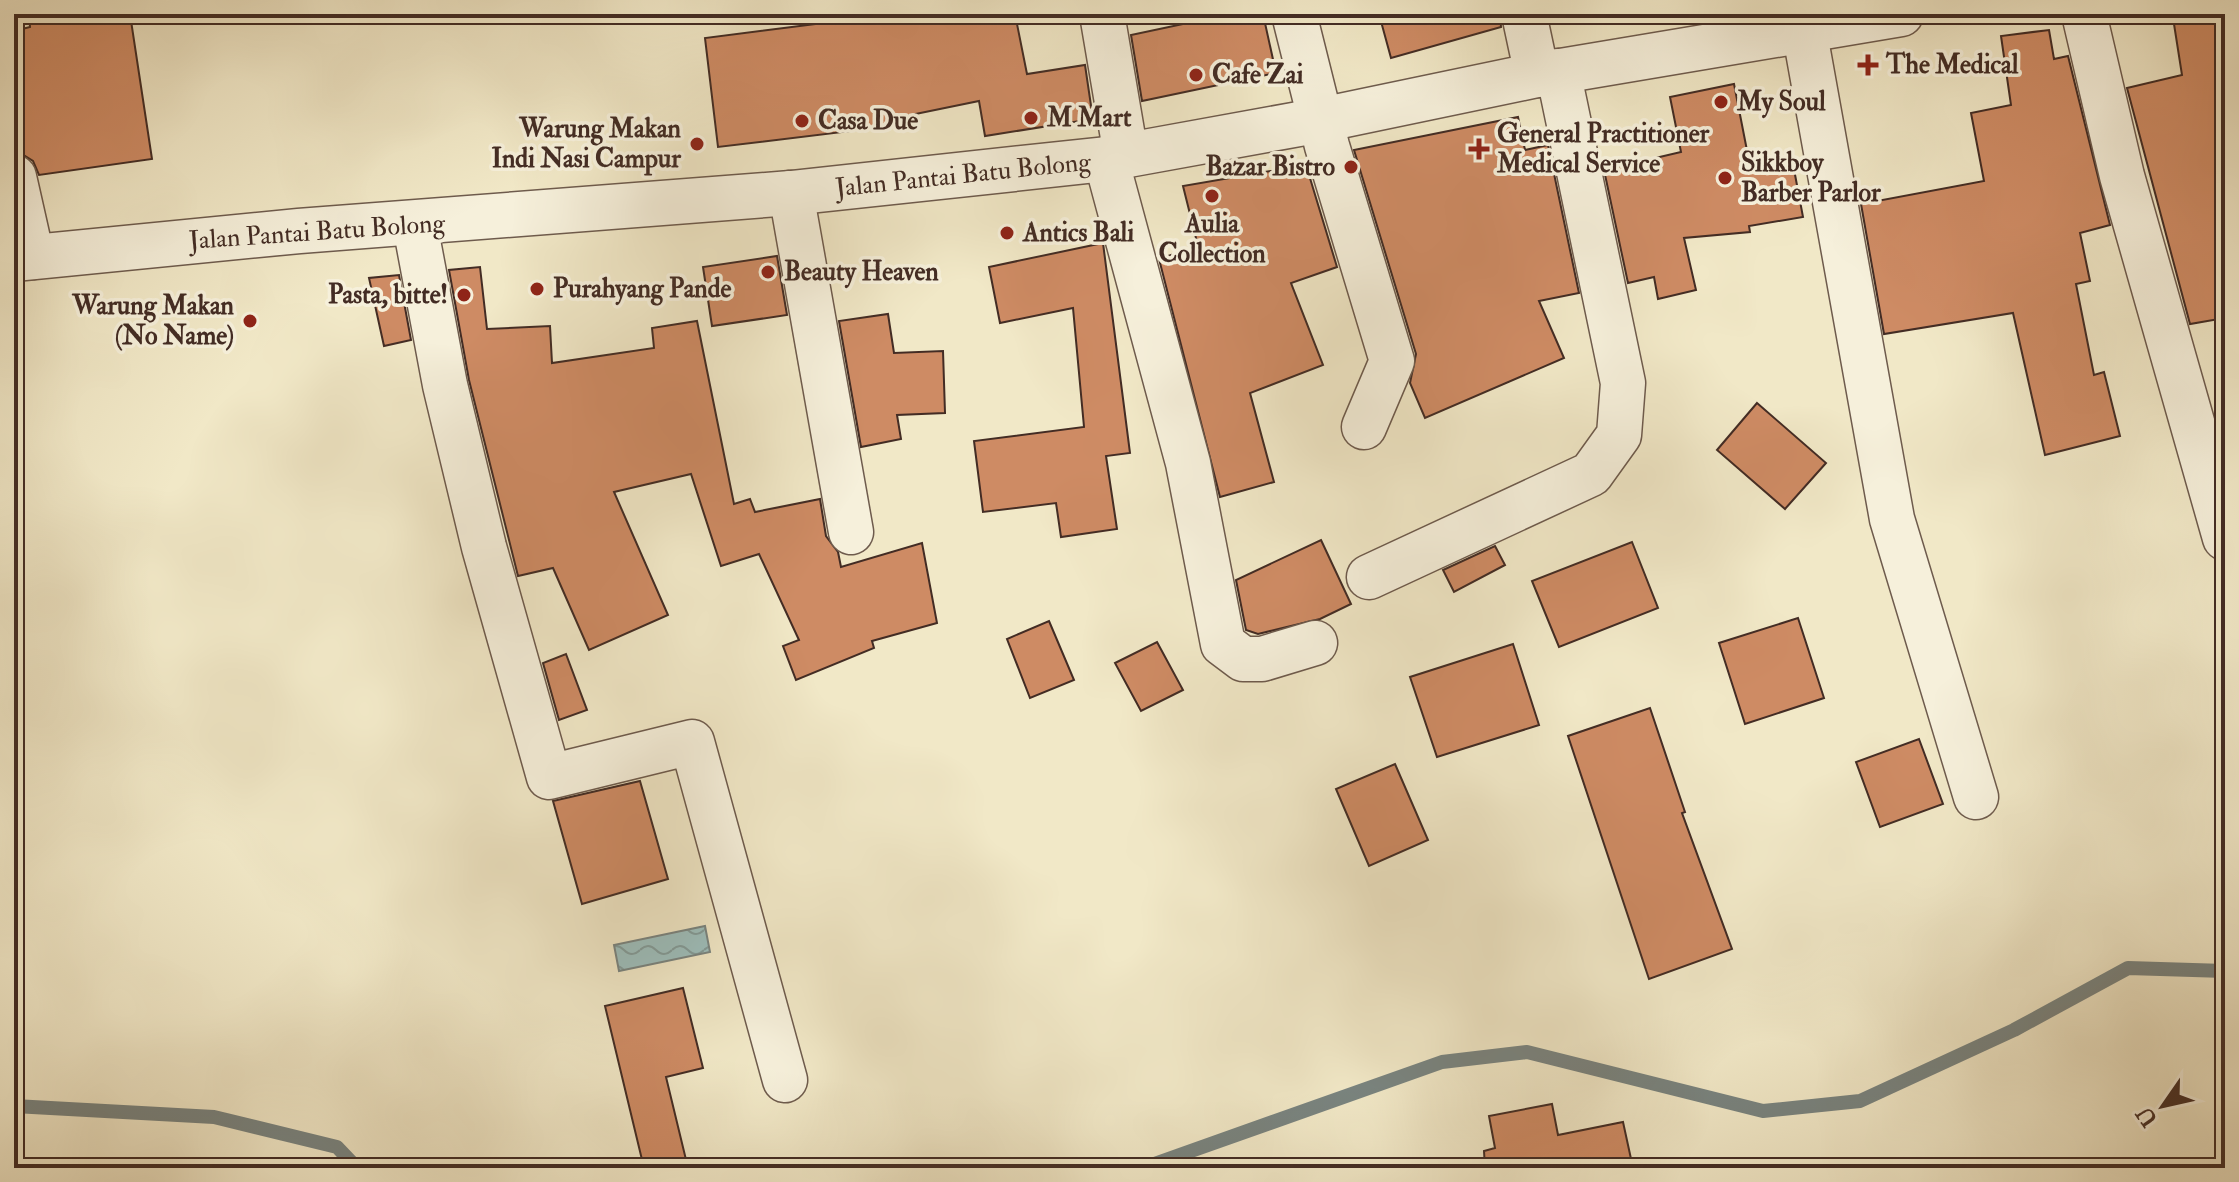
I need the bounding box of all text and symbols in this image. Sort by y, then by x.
place label: The Medical [1885,49,2019,81]
marker: The Medical [1857,54,1879,76]
place label: Cafe Zai [1212,59,1303,91]
marker: Cafe Zai [1187,66,1205,84]
place label: My Soul [1736,86,1826,119]
marker: My Soul [1712,93,1730,111]
place label: M Mart [1046,102,1132,134]
place label: Casa Due [818,105,918,137]
marker: M Mart [1022,109,1040,127]
marker: Casa Due [793,112,811,130]
place label: Warung Makan Indi Nasi Campur [491,113,682,176]
place label: General Practitioner Medical Service [1496,118,1710,180]
marker: Warung Makan Indi Nasi Campur [688,135,706,153]
marker: General Practitioner Medical Service [1468,138,1490,160]
street label: Jalan Pantai Batu Bolong [833,146,1094,204]
place label: Sikkboy Barber Parlor [1741,147,1881,209]
place label: Bazar Bistro [1206,151,1335,183]
marker: Bazar Bistro [1342,158,1360,176]
marker: Sikkboy Barber Parlor [1716,169,1734,187]
marker: Aulia Collection [1203,187,1221,205]
street label: Jalan Pantai Batu Bolong [187,207,447,257]
place label: Aulia Collection [1158,208,1266,270]
place label: Antics Bali [1022,217,1134,249]
marker: Antics Bali [998,224,1016,242]
place label: Beauty Heaven [784,256,939,289]
marker: Beauty Heaven [759,263,777,281]
place label: Purahyang Pande [553,273,731,306]
place label: Pasta, bitte! [328,279,448,311]
marker: Purahyang Pande [528,280,546,298]
marker: Pasta, bitte! [455,286,473,304]
place label: Warung Makan (No Name) [71,290,235,352]
marker: Warung Makan (No Name) [241,312,259,330]
north arrow [2123,1066,2203,1146]
text: U [2130,1101,2164,1132]

